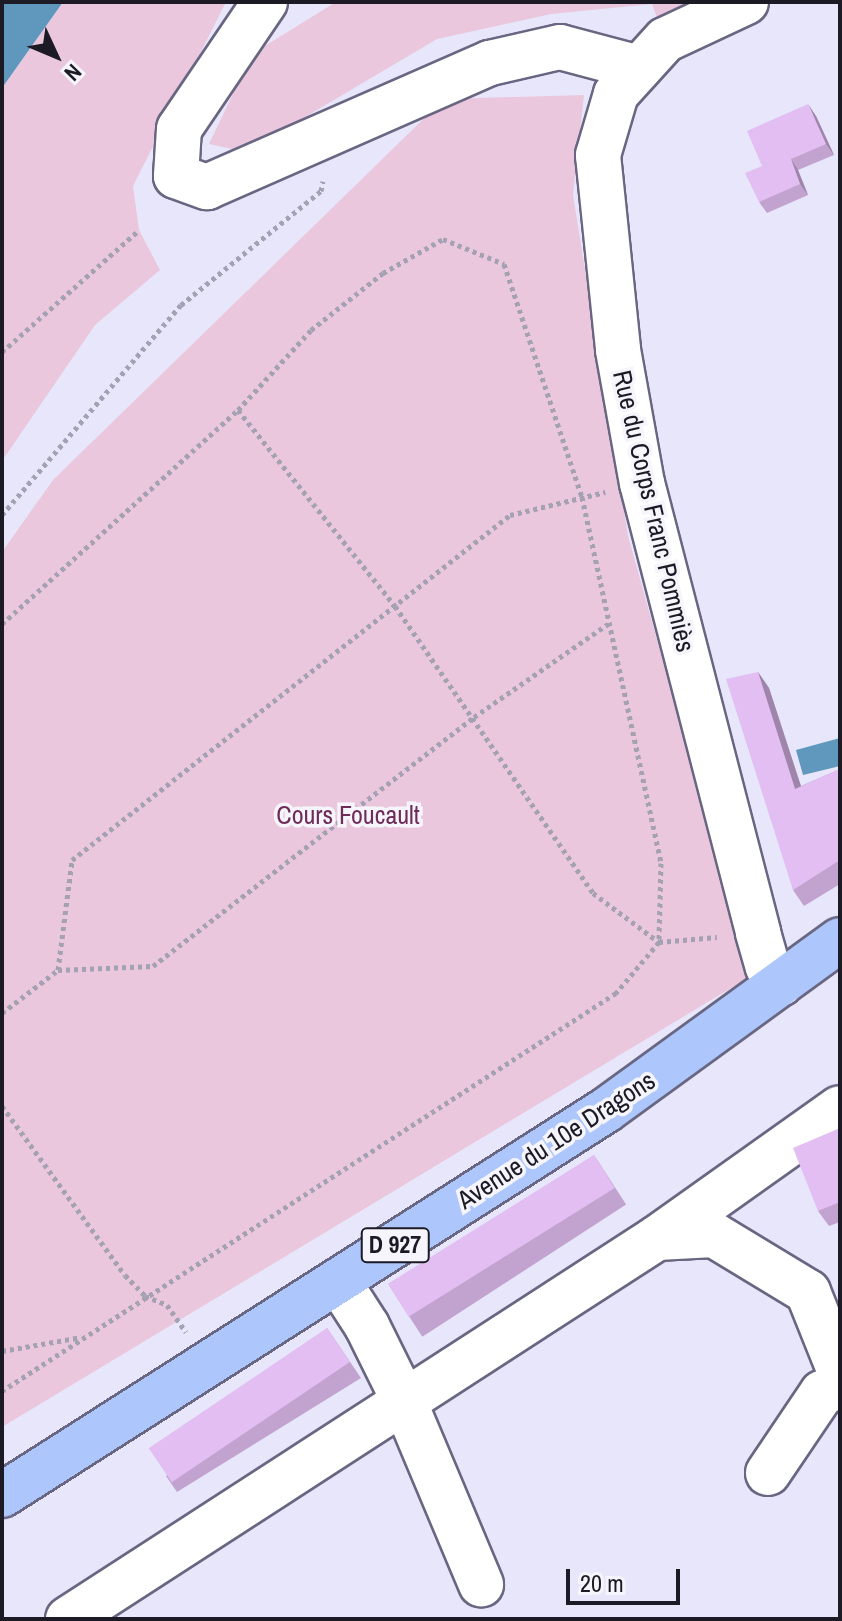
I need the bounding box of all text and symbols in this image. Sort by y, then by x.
north arrow [16,16,96,96]
text: N [58,58,89,88]
street label: Rue du Corps Franc Pommiès [606,367,702,655]
park label: Cours Foucault [276,799,420,831]
street label: Avenue du 10e Dragons [451,1064,661,1216]
road number: D 927 [359,1225,431,1265]
scale bar [570,1553,684,1603]
text: 20 m [580,1567,624,1599]

